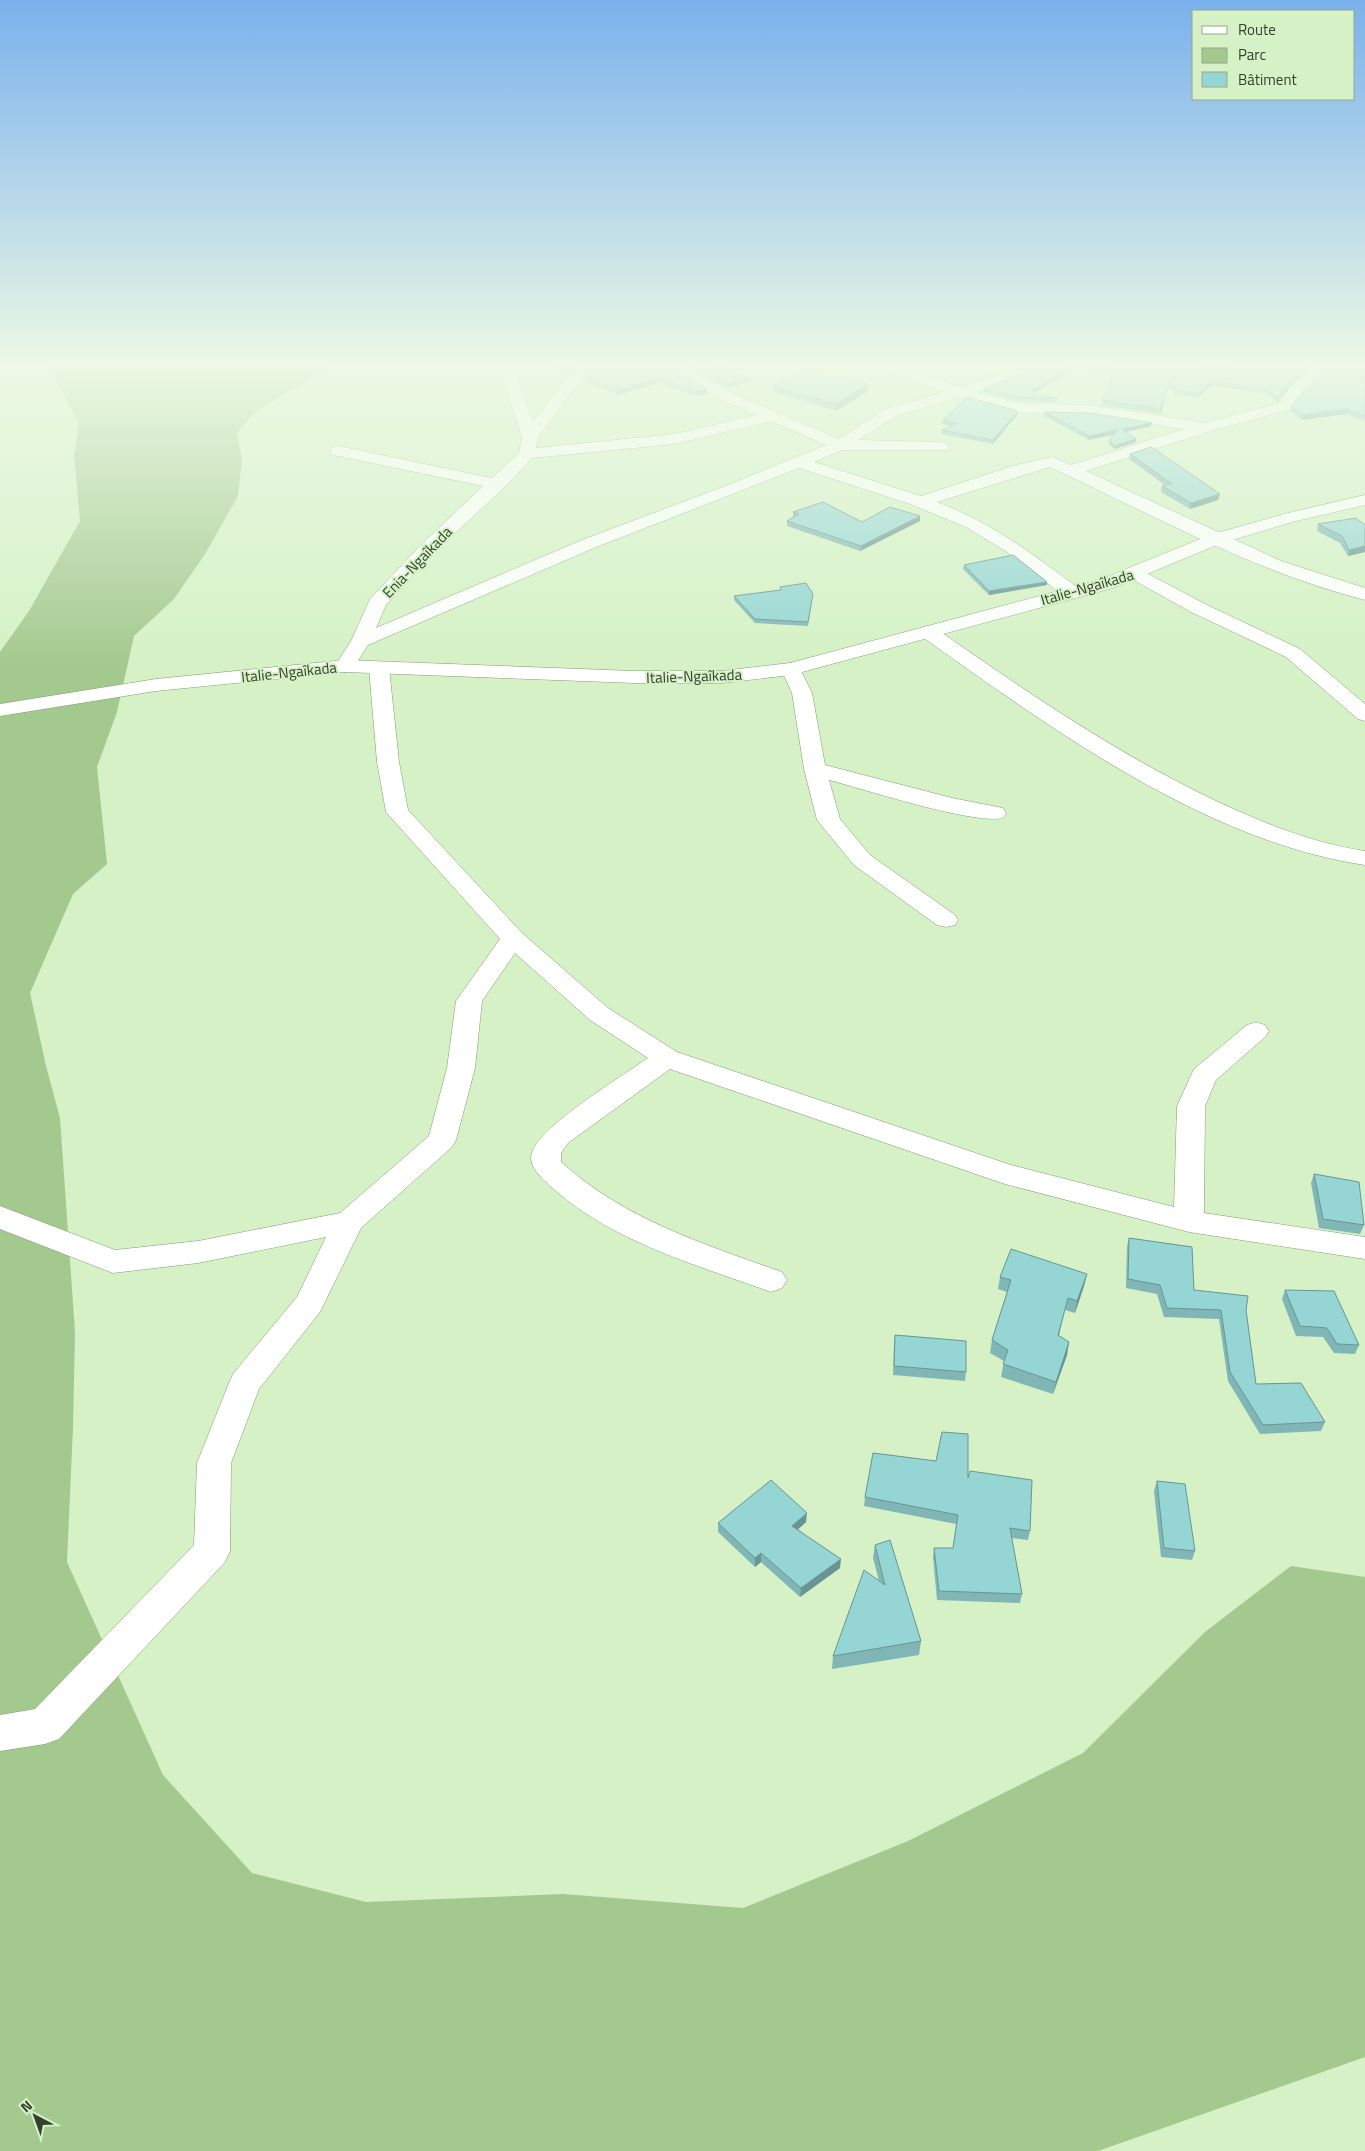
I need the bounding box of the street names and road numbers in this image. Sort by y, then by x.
street label: Enia-Ngaîkada [377,520,458,603]
street label: Italie-Ngaîkada [1038,563,1137,611]
street label: Italie-Ngaîkada [240,655,338,688]
street label: Italie-Ngaîkada [646,663,743,689]

